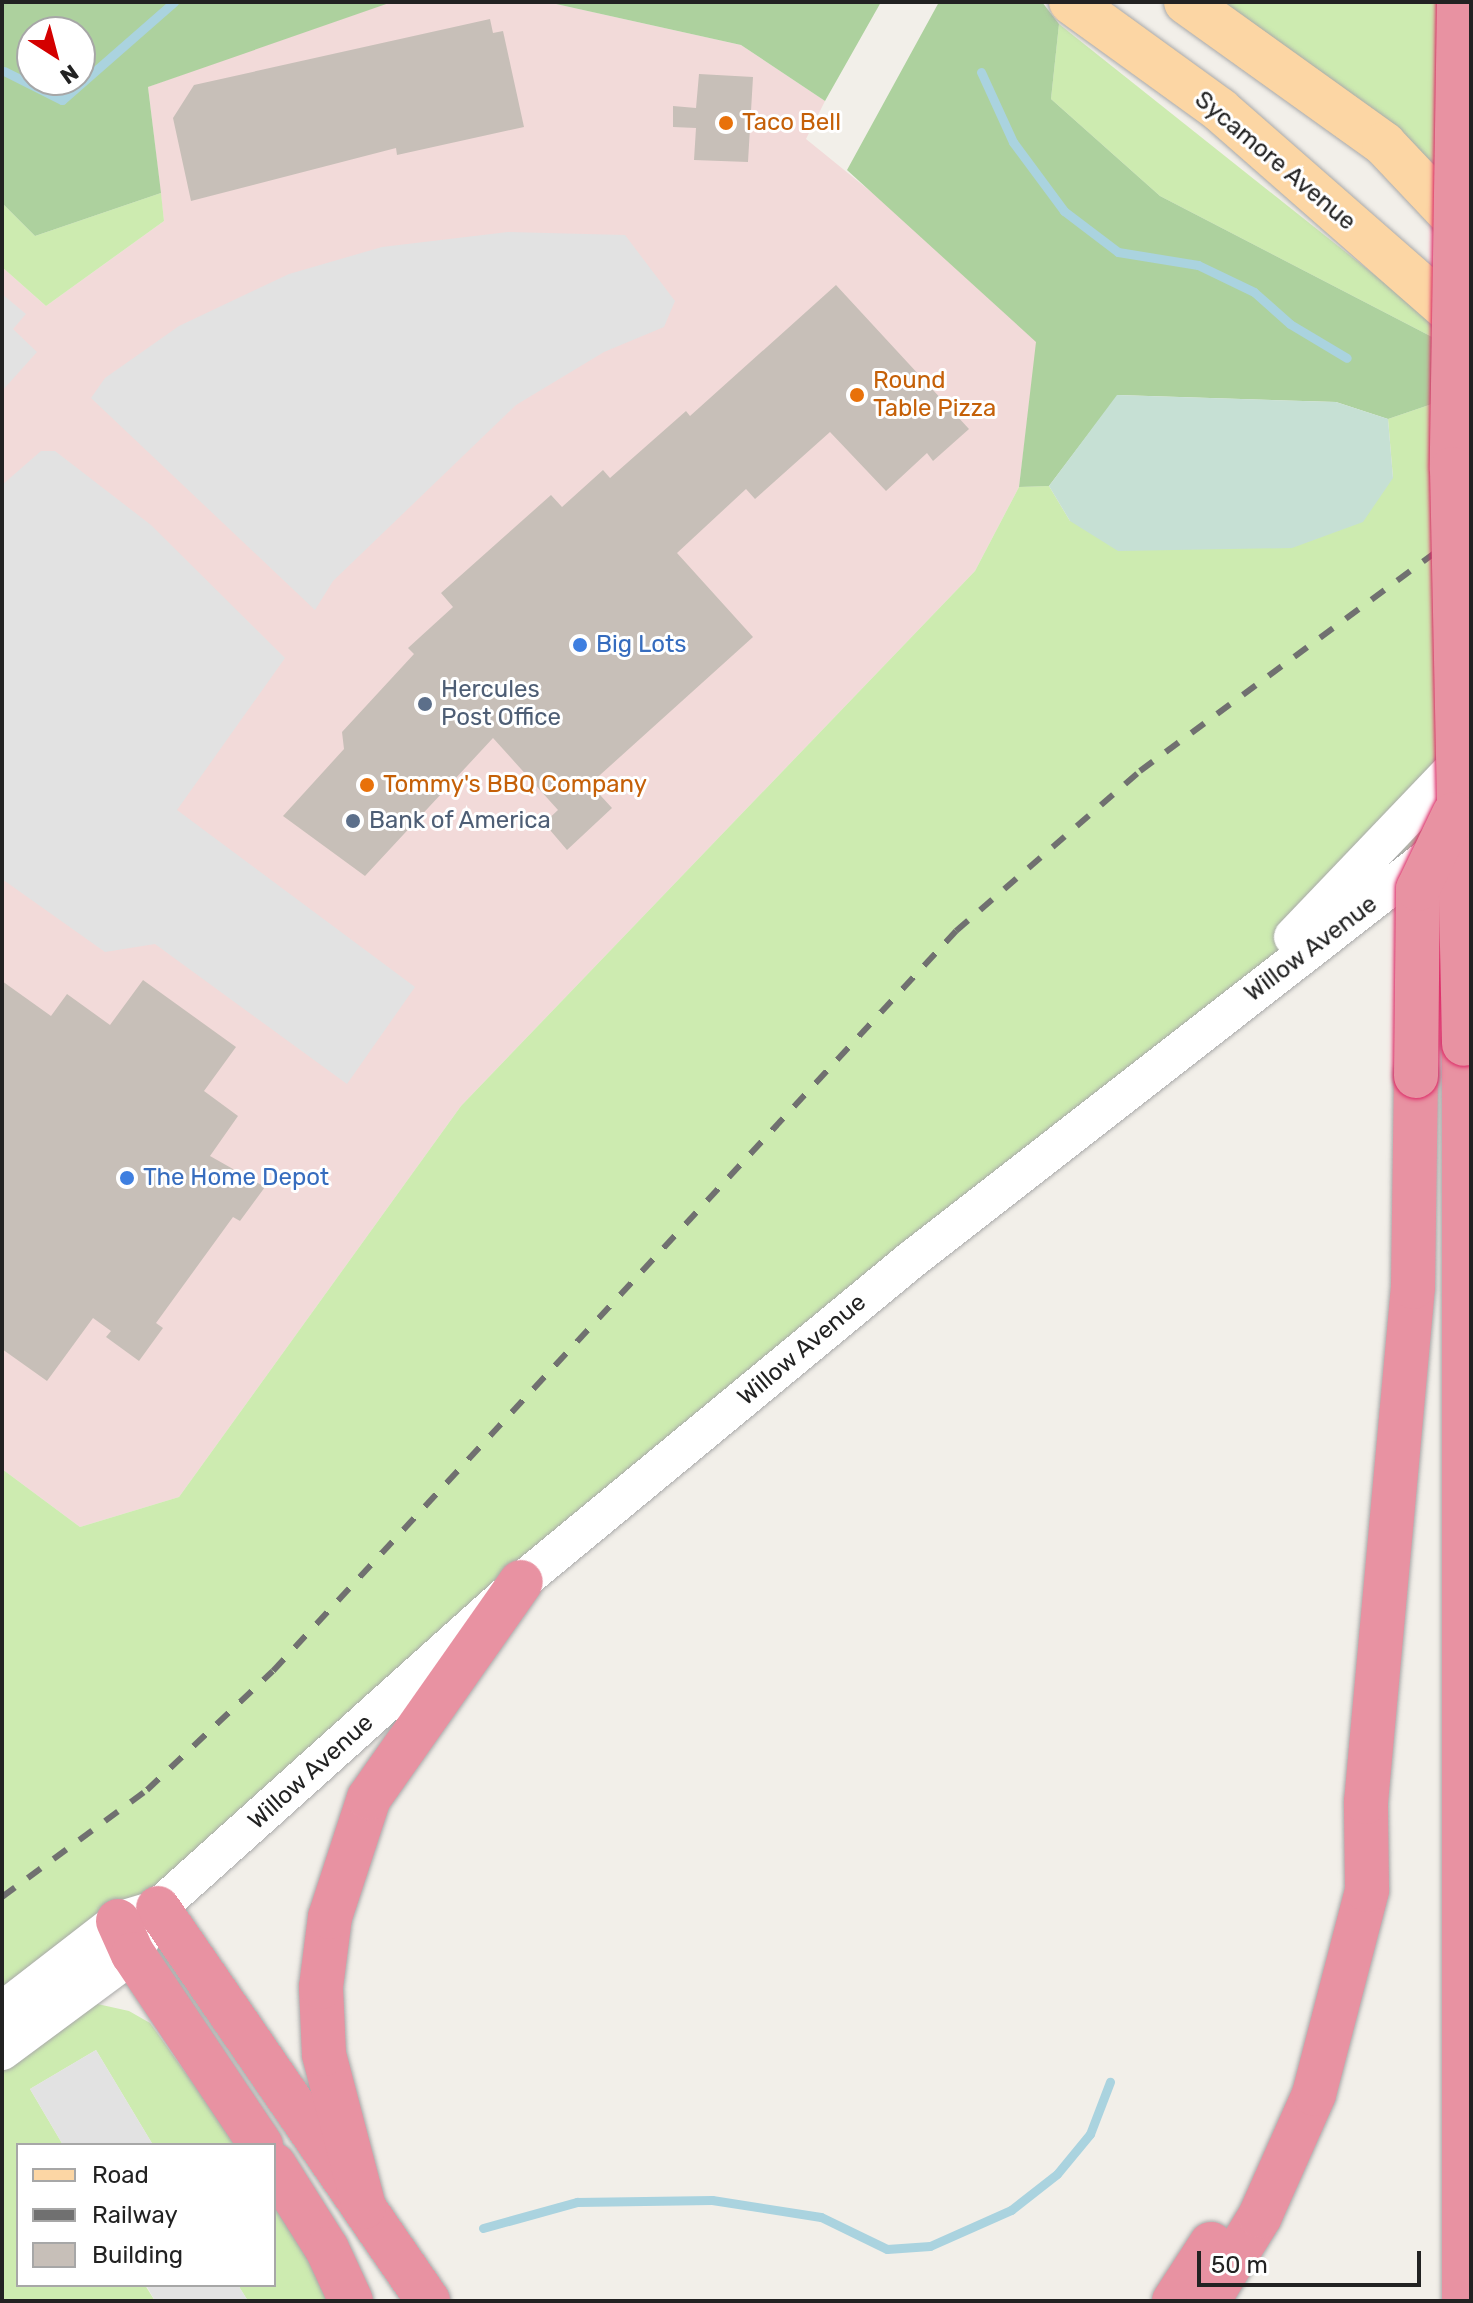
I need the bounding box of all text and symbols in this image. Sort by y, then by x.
north arrow [16,16,96,96]
text: N [55,59,84,90]
street label: Sycamore Avenue [1189,85,1361,237]
place label: Taco Bell [742,109,841,137]
marker: Taco Bell [717,114,735,132]
place label: Round Table Pizza [873,367,996,423]
marker: Round Table Pizza [848,386,866,404]
place label: Big Lots [596,631,687,659]
marker: Big Lots [571,636,589,654]
place label: Hercules Post Office [441,676,561,732]
marker: Hercules Post Office [416,695,434,713]
place label: Tommy's BBQ Company [383,771,647,799]
marker: Tommy's BBQ Company [358,776,376,794]
place label: Bank of America [369,807,552,835]
marker: Bank of America [344,812,362,830]
street label: Willow Avenue [1239,890,1383,1008]
place label: The Home Depot [143,1164,329,1192]
marker: The Home Depot [118,1169,136,1187]
street label: Willow Avenue [732,1288,872,1412]
street label: Willow Avenue [242,1708,380,1836]
legend [16,2143,276,2287]
text: Road [92,2161,149,2189]
text: Railway [92,2201,178,2229]
scale bar [1201,2235,1425,2285]
text: Building [92,2241,183,2269]
text: 50 m [1211,2251,1268,2279]

